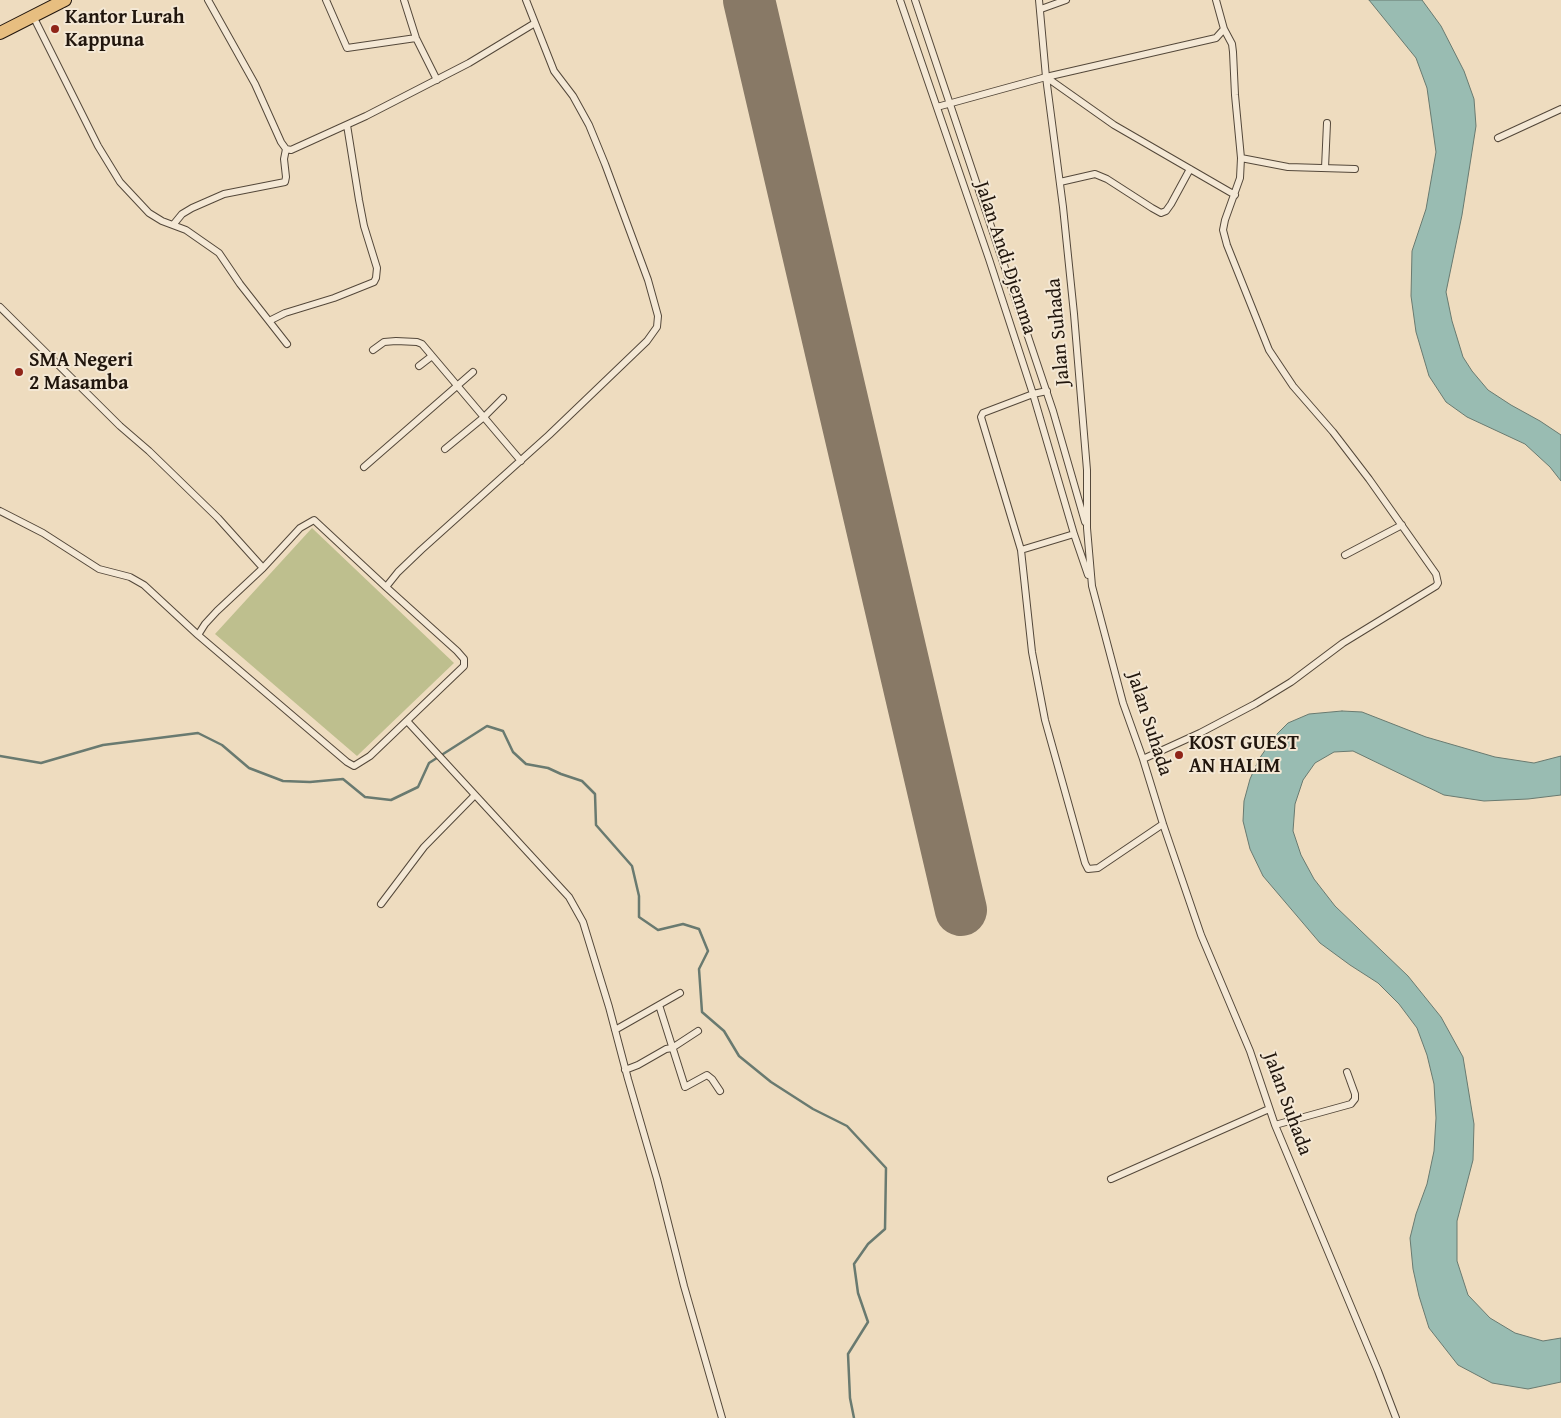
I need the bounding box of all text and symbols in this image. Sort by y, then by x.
place label: Kantor Lurah Kappuna [65,6,184,53]
marker: Kantor Lurah Kappuna [49,23,61,35]
street label: Jalan Andi Djemma [969,178,1041,338]
street label: Jalan Suhada [1042,277,1076,387]
place label: SMA Negeri 2 Masamba [29,349,133,396]
marker: SMA Negeri 2 Masamba [13,366,25,378]
street label: Jalan Suhada [1121,669,1177,779]
place label: KOST GUEST AN HALIM [1189,732,1299,779]
marker: KOST GUEST AN HALIM [1173,749,1185,761]
street label: Jalan Suhada [1257,1049,1317,1159]

